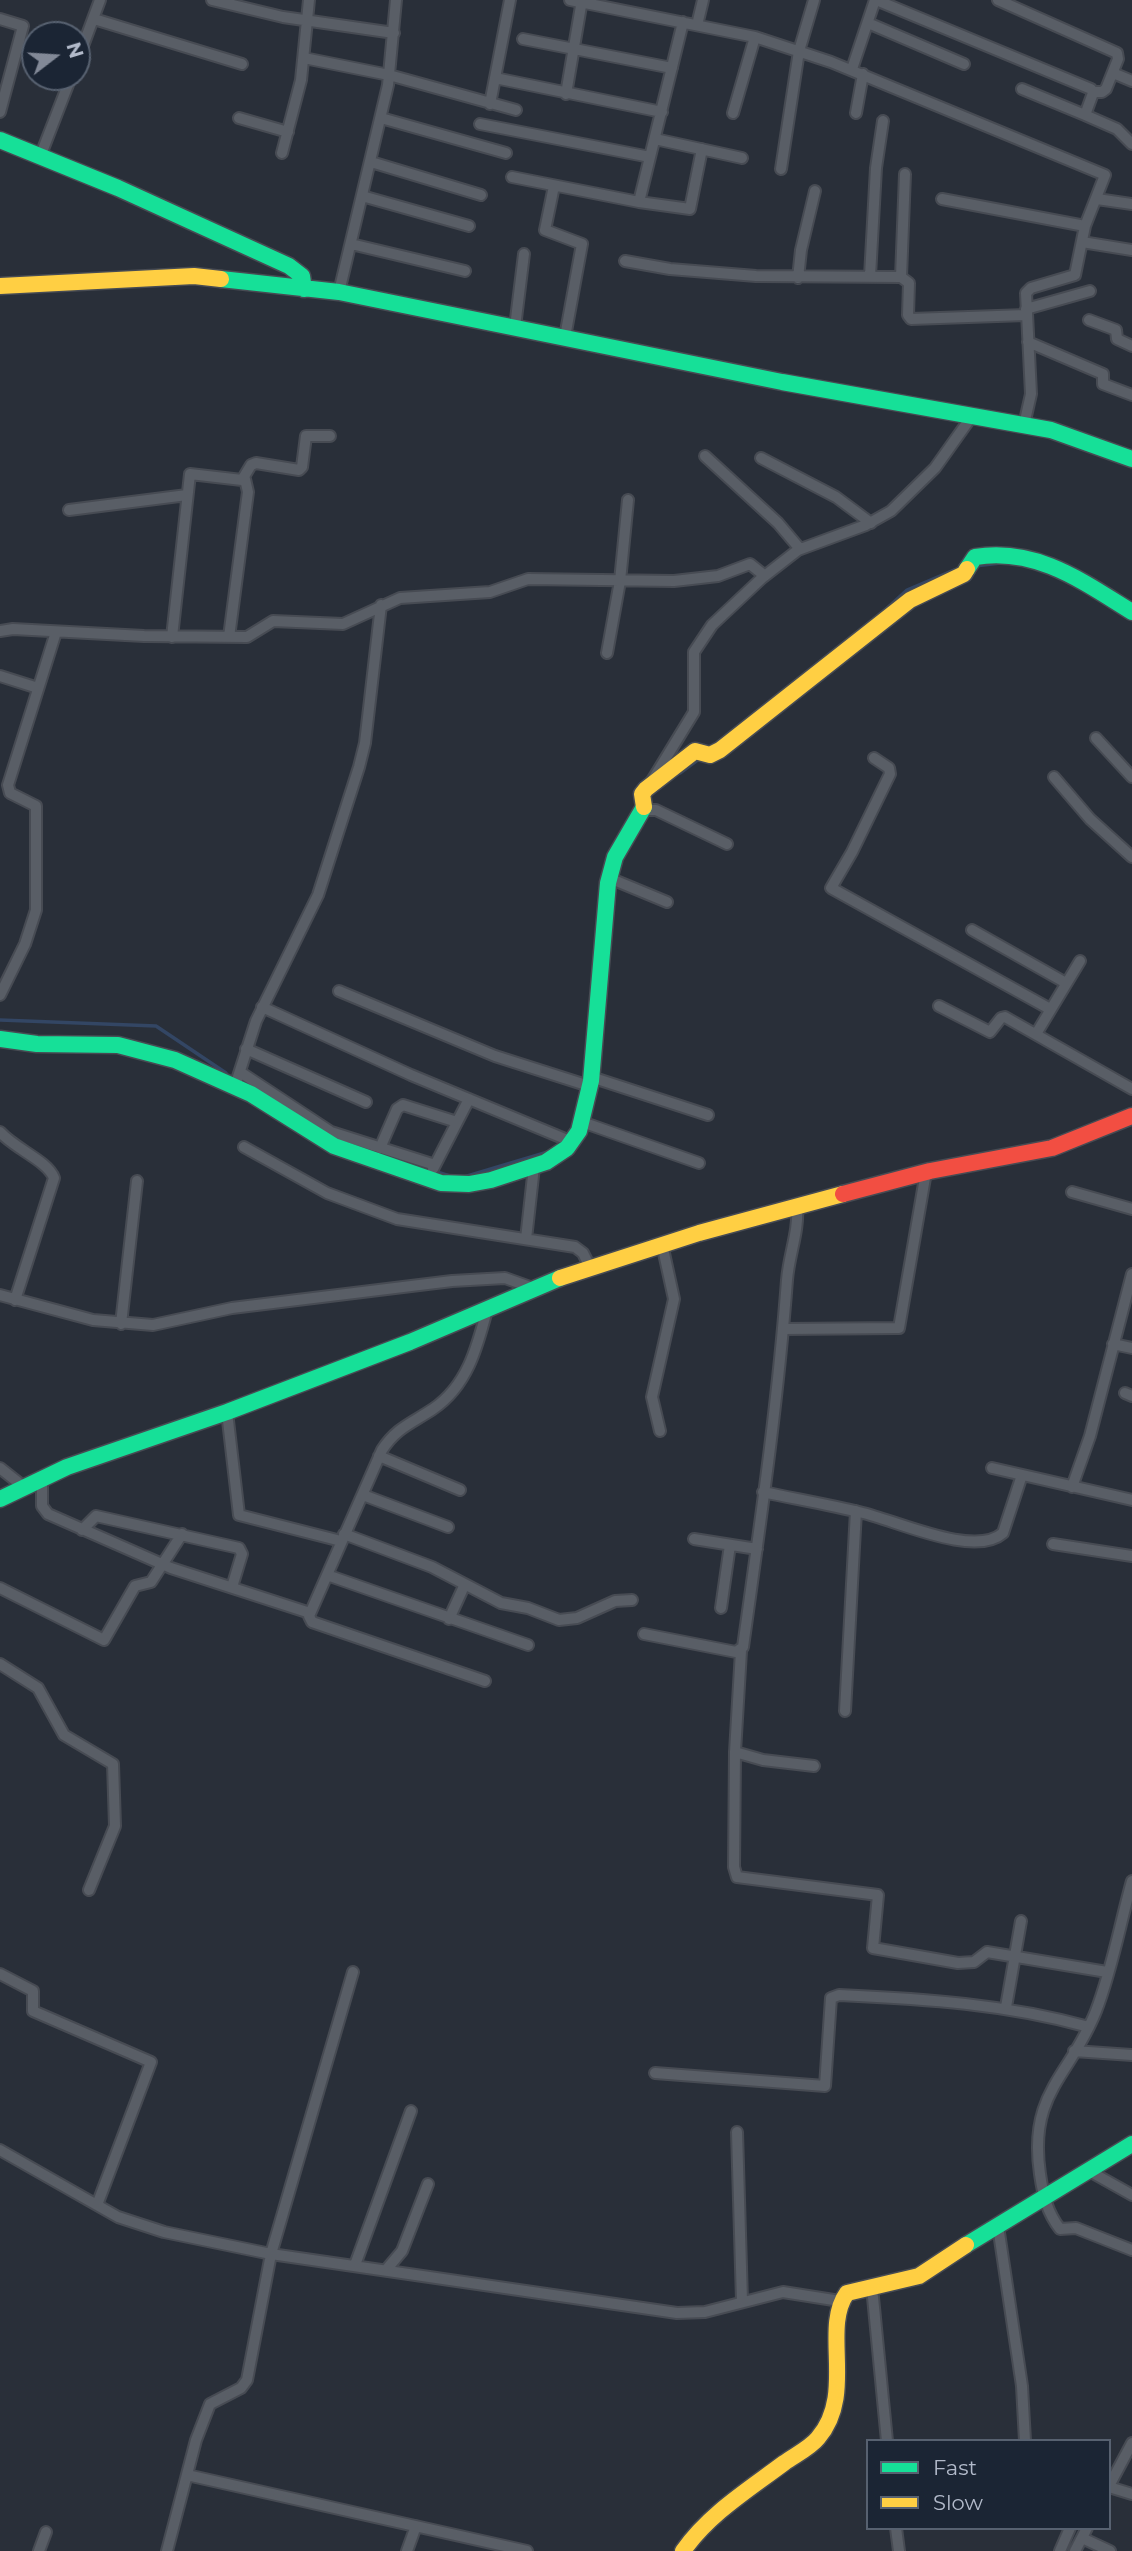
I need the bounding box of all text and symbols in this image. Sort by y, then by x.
north arrow [21,21,91,91]
text: N [61,40,88,61]
legend [866,2439,1111,2530]
text: Fast [933,2455,977,2480]
text: Slow [933,2490,983,2515]

